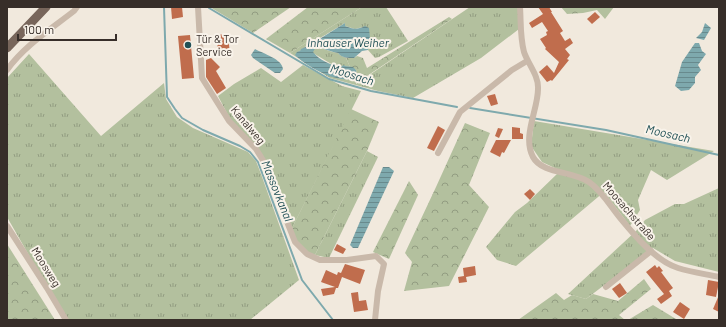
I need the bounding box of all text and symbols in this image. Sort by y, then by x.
scale bar [18,16,116,42]
text: 100 m [24,22,54,36]
place label: Tür & Tor Service [196,32,239,58]
water label: Inhauser Weiher [307,35,390,49]
marker: Tür & Tor Service [183,40,193,50]
water label: Moosach [329,60,376,88]
street label: Kanalweg [229,103,268,147]
water label: Moosach [645,121,692,145]
water label: Massovkanal [259,158,297,224]
street label: Moosachstraße [600,179,658,243]
street label: Moosweg [29,245,64,289]

